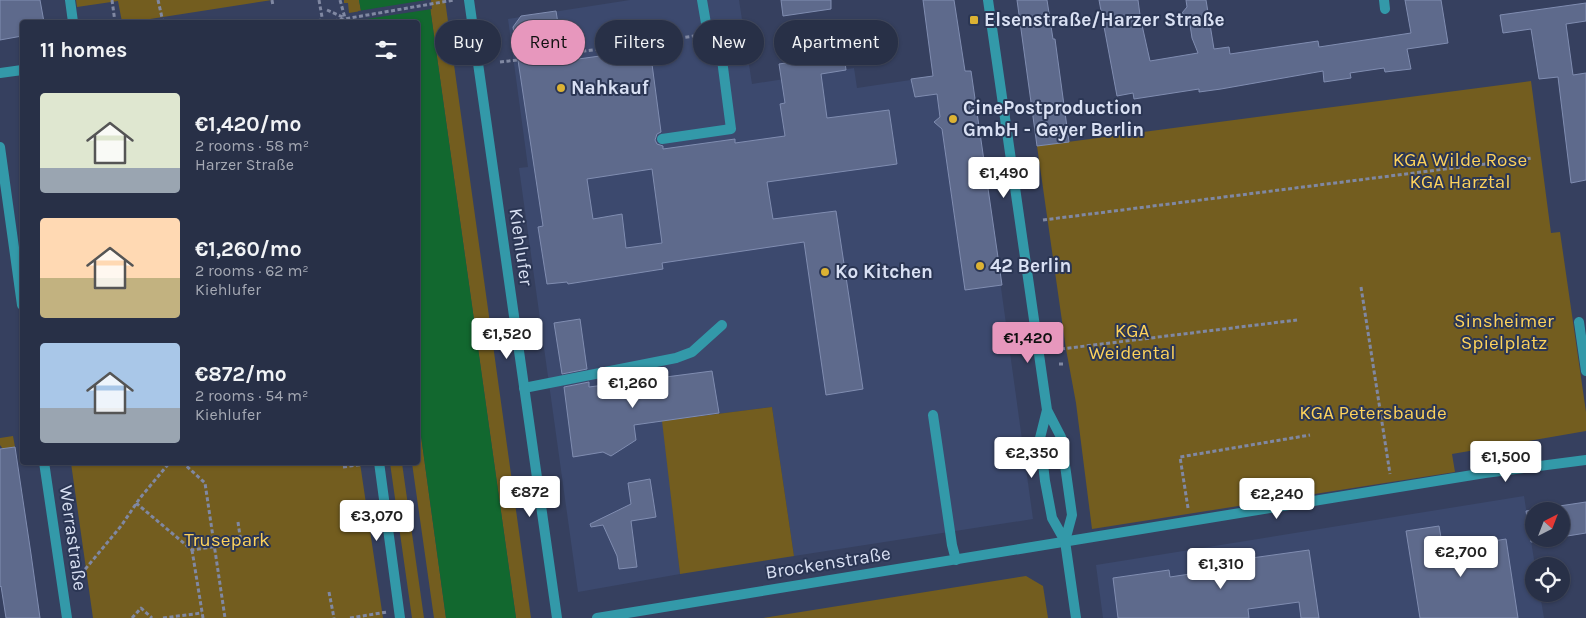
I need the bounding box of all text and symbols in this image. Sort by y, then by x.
place label: Elsenstraße/Harzer Straße [984,9,1225,31]
marker: Elsenstraße/Harzer Straße [968,14,980,26]
chip: Buy [435,20,501,65]
chip: Rent [511,20,585,65]
chip: Filters [595,20,683,65]
chip: New [693,20,764,65]
chip: Apartment [774,20,898,65]
icon: filters [372,36,400,64]
text: 11 homes [40,38,127,62]
place label: Nahkauf [571,77,650,99]
marker: Nahkauf [555,82,567,94]
place label: CinePostproduction GmbH - Geyer Berlin [963,97,1144,141]
text: €1,420/mo [195,112,301,136]
icon: home [80,113,140,173]
marker: CinePostproduction GmbH - Geyer Berlin [947,113,959,125]
text: 2 rooms · 58 m² [195,136,309,155]
park label: KGA Wilde Rose KGA Harztal [1393,149,1527,193]
text: Harzer Straße [195,155,294,174]
pin: €1,490 [963,156,1045,199]
text: €1,490 [979,163,1029,182]
street label: Kiehlufer [505,207,537,287]
text: €1,260/mo [195,237,302,261]
icon: home [80,238,140,298]
place label: 42 Berlin [990,255,1071,277]
marker: 42 Berlin [974,260,986,272]
text: 2 rooms · 62 m² [195,261,309,280]
place label: Ko Kitchen [835,261,933,283]
marker: Ko Kitchen [819,266,831,278]
text: Kiehlufer [195,280,261,299]
park label: Sinsheimer Spielplatz [1454,310,1554,354]
pin: €1,520 [466,318,548,360]
park label: KGA Weidental [1088,320,1176,364]
pin: €1,420 [987,322,1069,364]
text: €1,520 [483,324,532,343]
text: €1,420 [1003,328,1053,347]
text: €872/mo [195,362,287,386]
icon: home [80,363,140,423]
pin: €1,260 [592,366,674,409]
text: €1,260 [608,373,658,392]
text: 2 rooms · 54 m² [195,386,308,405]
park label: KGA Petersbaude [1299,402,1447,424]
text: Kiehlufer [195,405,261,424]
pin: €2,350 [991,436,1073,479]
pin: €1,500 [1465,440,1547,483]
text: €2,350 [1005,443,1059,462]
text: €1,500 [1481,447,1531,466]
pin: €872 [500,476,560,518]
pin: €2,240 [1236,478,1318,520]
text: €872 [511,482,549,501]
street label: Werrastraße [55,484,91,592]
text: €2,240 [1250,484,1304,503]
pin: €3,070 [336,500,418,542]
north arrow [1525,502,1570,548]
map controls [1525,502,1570,602]
text: €3,070 [351,506,403,525]
park label: Trusepark [184,529,270,551]
pin: €2,700 [1420,536,1502,578]
street label: Brockenstraße [764,542,892,584]
text: €2,700 [1435,542,1487,561]
pin: €1,310 [1180,548,1262,590]
text: €1,310 [1198,554,1244,573]
button: locate [1525,557,1570,602]

